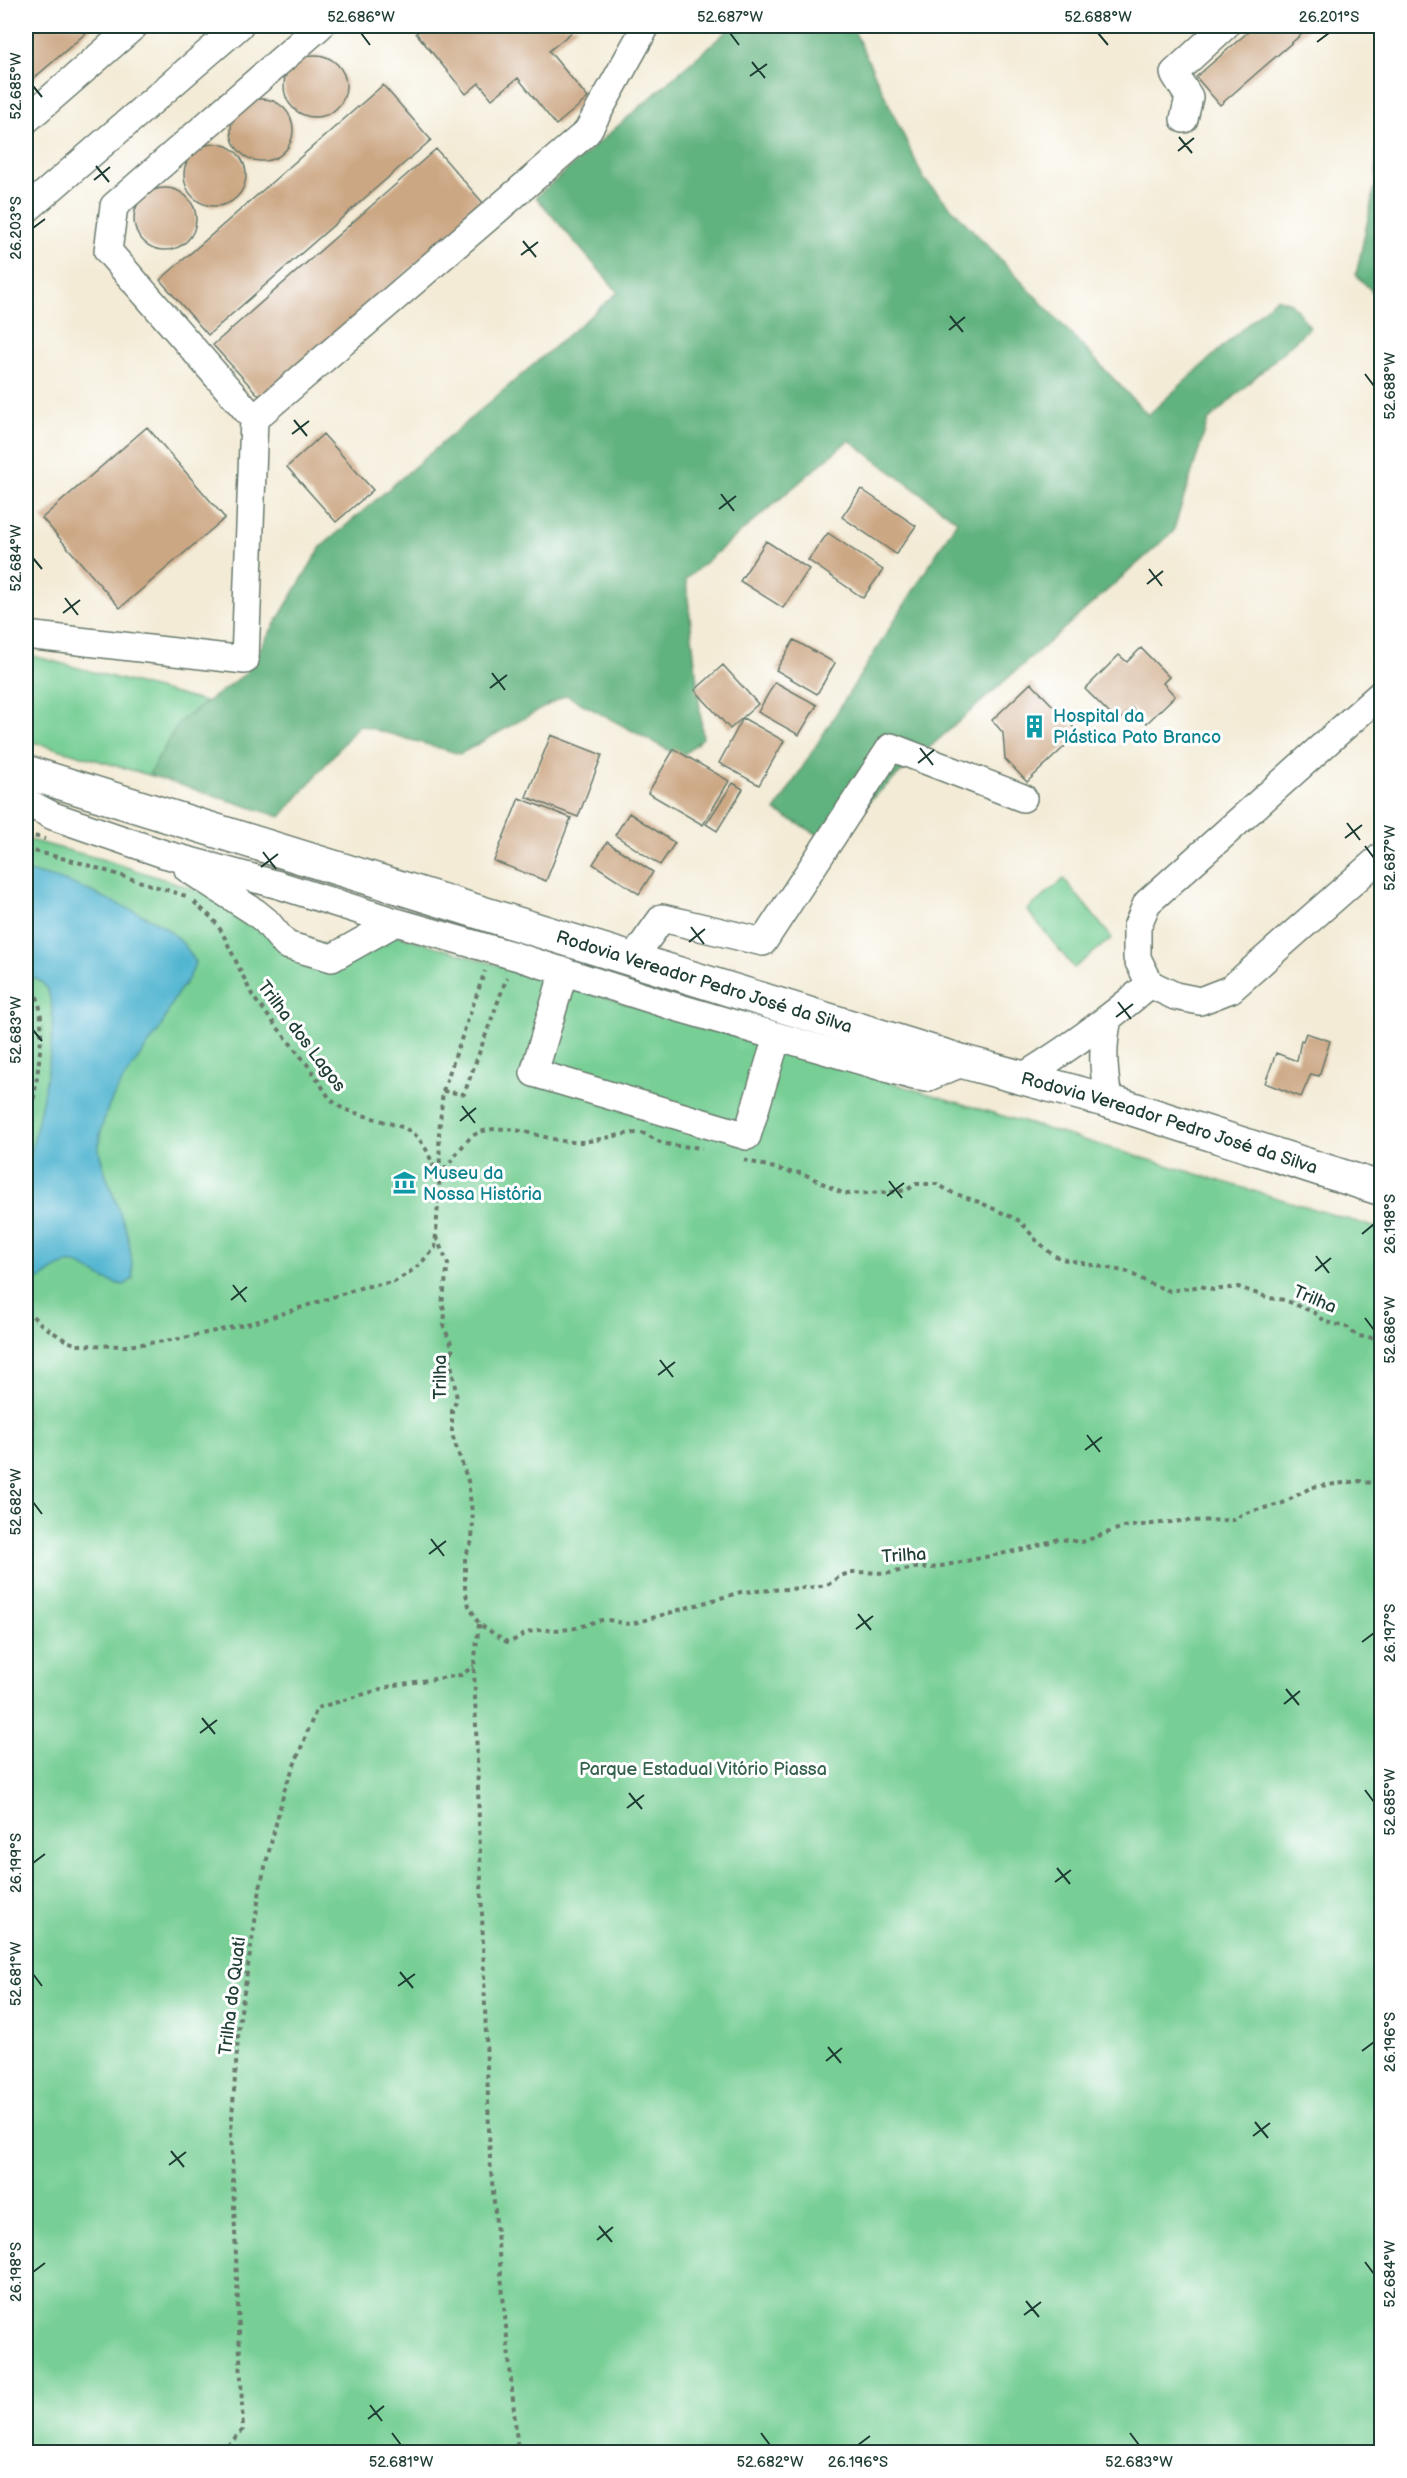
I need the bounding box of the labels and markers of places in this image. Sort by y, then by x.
place label: Hospital da Plástica Pato Branco [1053,706,1221,748]
building icon: Hospital da Plástica Pato Branco [1022,713,1048,739]
place label: Museu da Nossa História [423,1163,542,1205]
museum icon: Museu da Nossa História [392,1170,418,1196]

